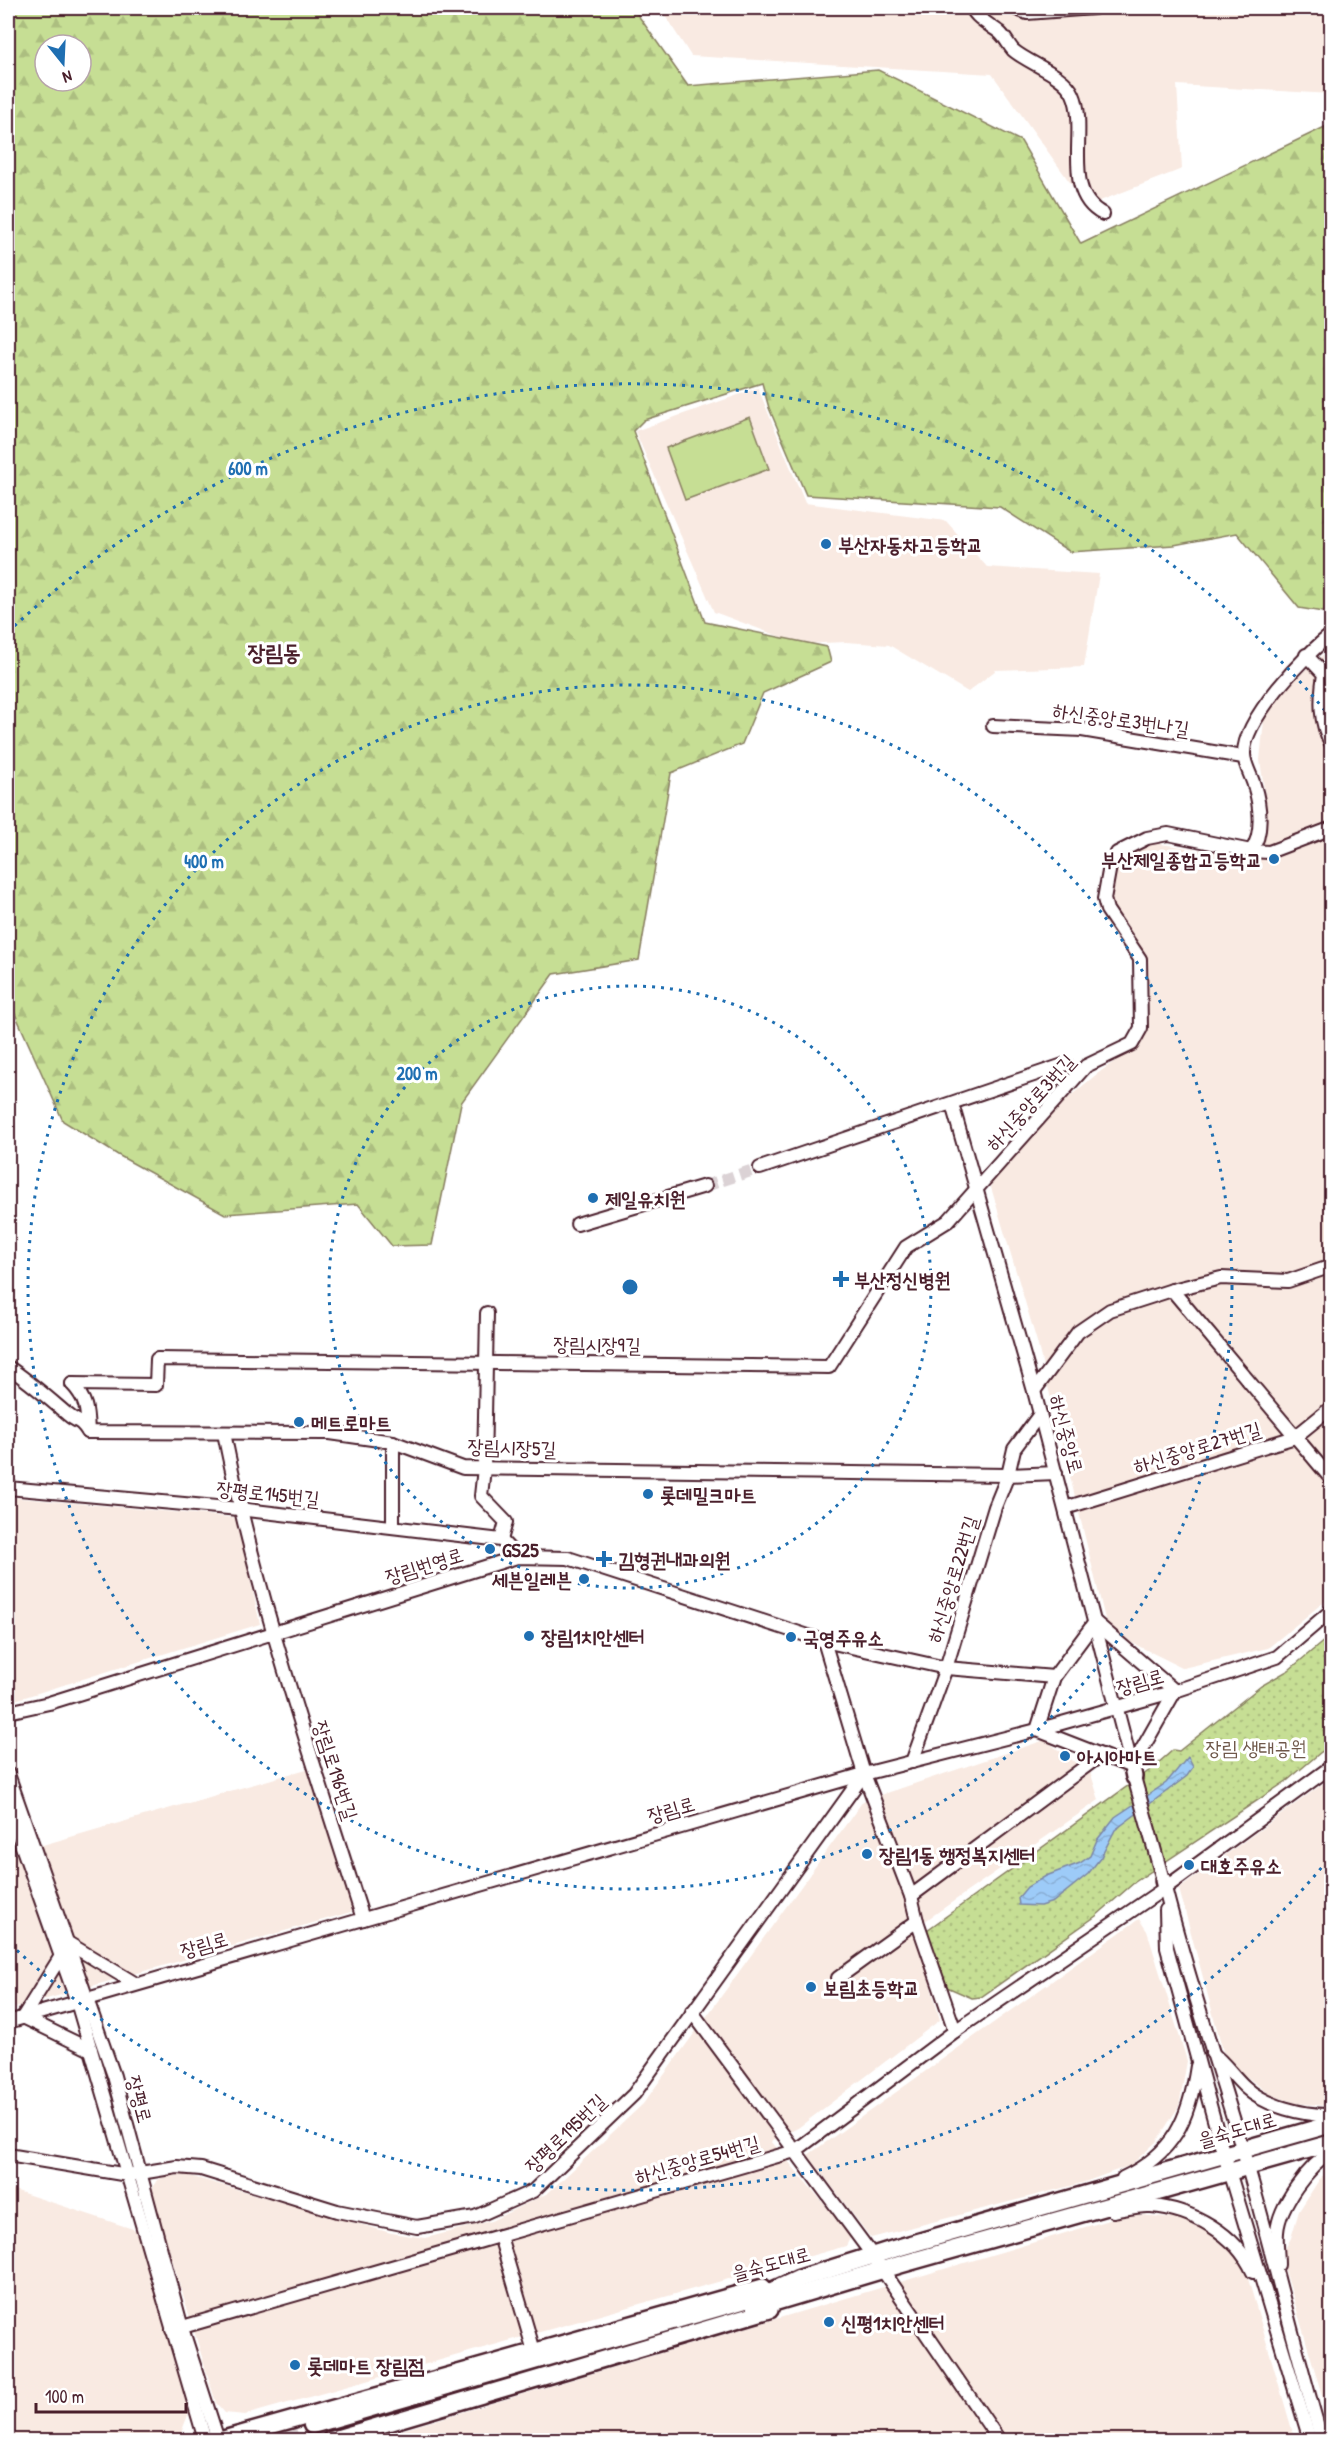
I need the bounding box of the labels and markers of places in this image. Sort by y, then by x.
place label: 부산자동차고등학교 [838,531,983,558]
marker: 부산자동차고등학교 [819,537,833,551]
place label: 부산제일종합고등학교 [1101,846,1262,873]
marker: 부산제일종합고등학교 [1267,852,1281,866]
place label: 제일유치원 [605,1185,685,1212]
marker: 제일유치원 [586,1191,600,1205]
place label: 부산정신병원 [854,1266,951,1293]
marker: 부산정신병원 [832,1270,850,1288]
centre of rings [620,1277,640,1297]
place label: 메트로마트 [311,1409,391,1436]
marker: 메트로마트 [292,1415,306,1429]
place label: 롯데밀크마트 [660,1481,757,1508]
marker: 롯데밀크마트 [641,1487,655,1501]
place label: GS25 [502,1536,539,1563]
marker: GS25 [483,1542,497,1556]
place label: 김형권내과의원 [618,1546,731,1573]
marker: 김형권내과의원 [595,1550,613,1568]
place label: 세븐일레븐 [492,1566,572,1593]
marker: 세븐일레븐 [577,1572,591,1586]
place label: 장림1치안센터 [541,1623,645,1650]
place label: 국영주유소 [803,1624,883,1651]
marker: 장림1치안센터 [522,1629,536,1643]
marker: 국영주유소 [784,1630,798,1644]
place label: 아시아마트 [1077,1743,1157,1770]
marker: 아시아마트 [1058,1749,1072,1763]
place label: 장림1동 행정복지센터 [879,1841,1036,1868]
marker: 장림1동 행정복지센터 [860,1847,874,1861]
place label: 대호주유소 [1201,1852,1281,1879]
marker: 대호주유소 [1182,1858,1196,1872]
place label: 보림초등학교 [823,1974,920,2001]
marker: 보림초등학교 [804,1980,818,1994]
place label: 신평1치안센터 [841,2309,945,2336]
marker: 신평1치안센터 [822,2315,836,2329]
place label: 롯데마트 장림점 [307,2352,424,2379]
marker: 롯데마트 장림점 [288,2358,302,2372]

